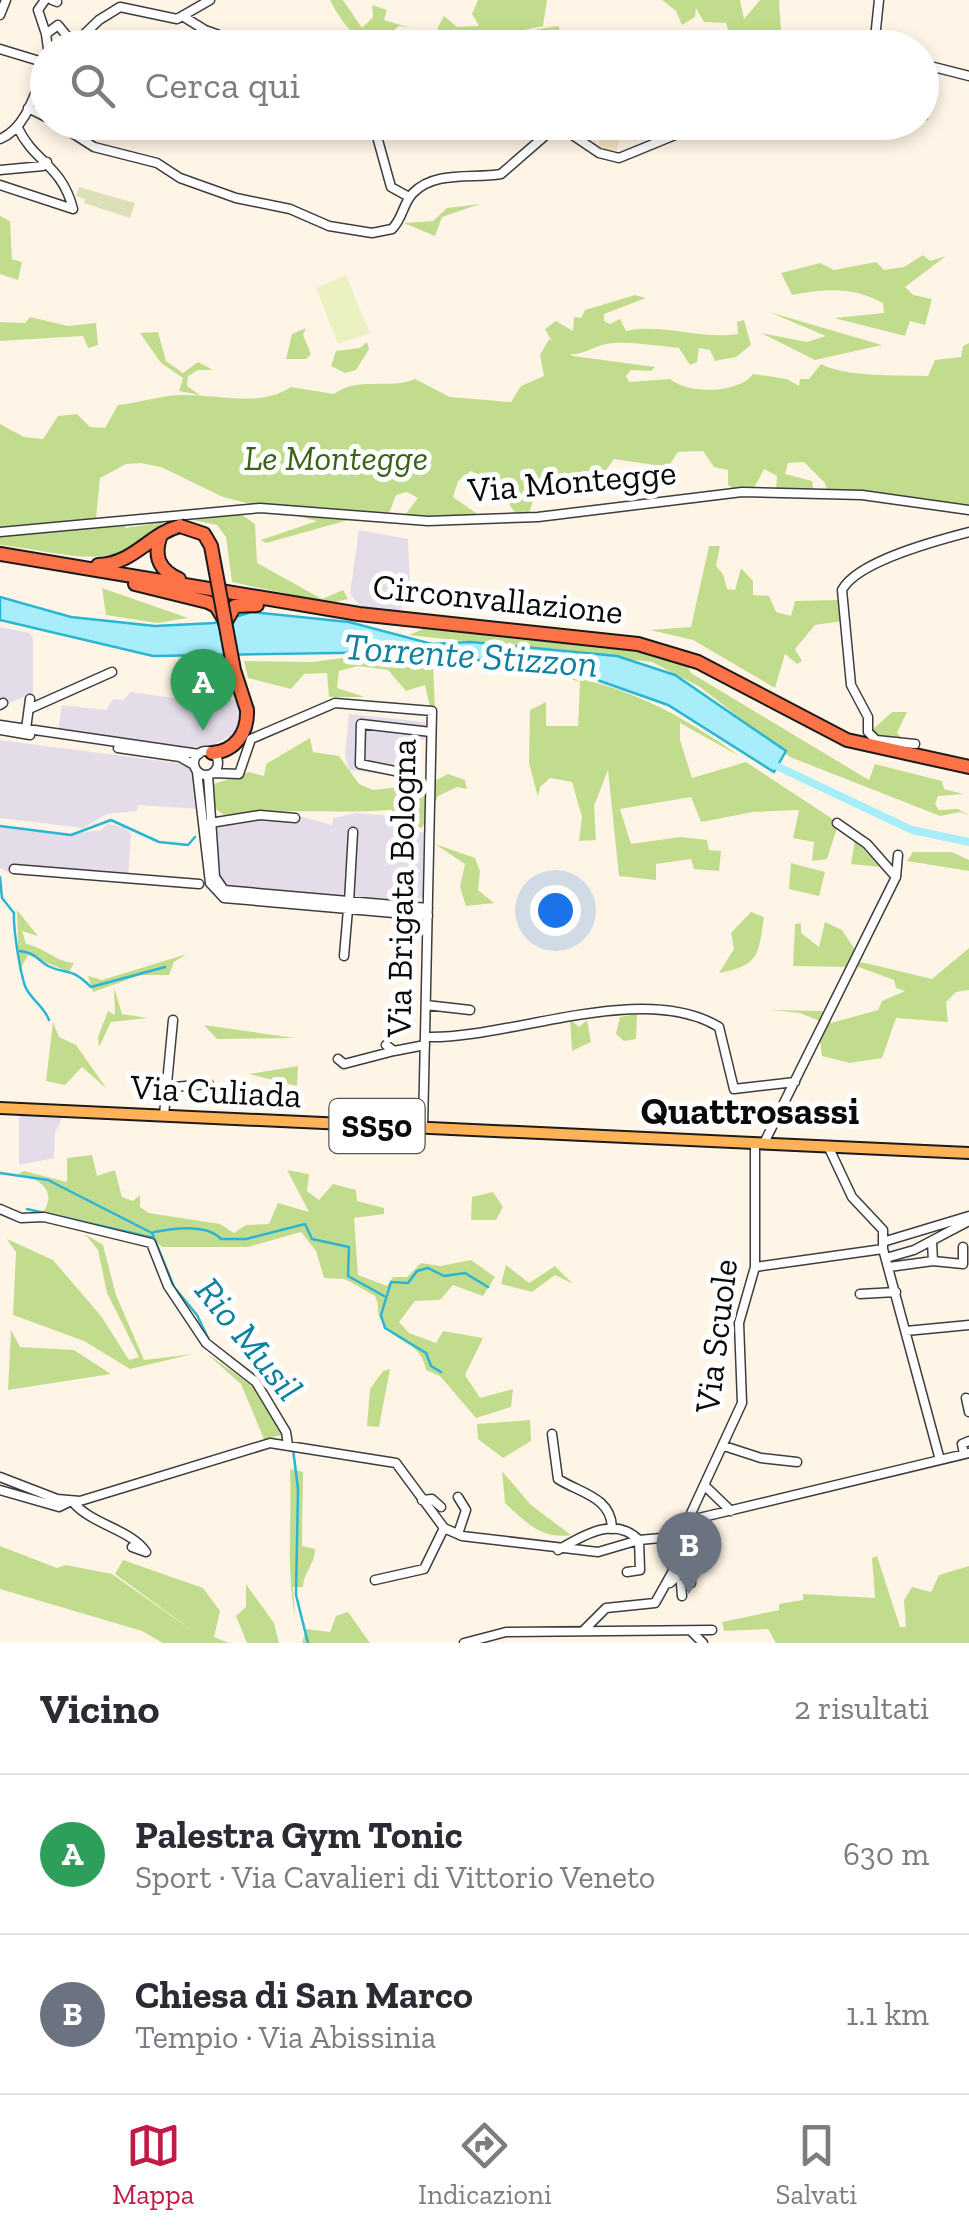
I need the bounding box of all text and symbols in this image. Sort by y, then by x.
search box [30,30,939,140]
icon: search [65,58,120,113]
text: Cerca qui [145,62,300,108]
park label: Le Montegge [244,437,428,479]
street label: Via Montegge [465,451,678,511]
street label: Circonvallazione [371,565,625,633]
water label: Torrente Stizzon [343,623,599,687]
pin: A [170,648,236,731]
street label: Via Brigata Bologna [377,738,425,1039]
your location [530,885,581,936]
street label: Via Culiada [129,1066,303,1116]
district label: Quattrosassi [641,1088,859,1134]
road number: SS50 [330,1099,424,1153]
street label: Via Scuole [686,1257,746,1416]
water label: Rio Musil [185,1268,313,1410]
pin: B [656,1512,722,1594]
text: Vicino [40,1683,159,1734]
text: 2 risultati [794,1689,929,1727]
text: Palestra Gym Tonic [135,1812,463,1858]
text: A [62,1835,83,1873]
text: 630 m [843,1835,929,1873]
text: Sport · Via Cavalieri di Vittorio Veneto [135,1858,655,1896]
text: Chiesa di San Marco [135,1972,473,2018]
text: B [63,1995,82,2033]
text: 1.1 km [846,1995,929,2033]
text: Tempio · Via Abissinia [135,2018,436,2056]
tab: Mappa [112,2118,194,2211]
tab: Indicazioni [418,2118,552,2211]
tab: Salvati [776,2118,857,2211]

